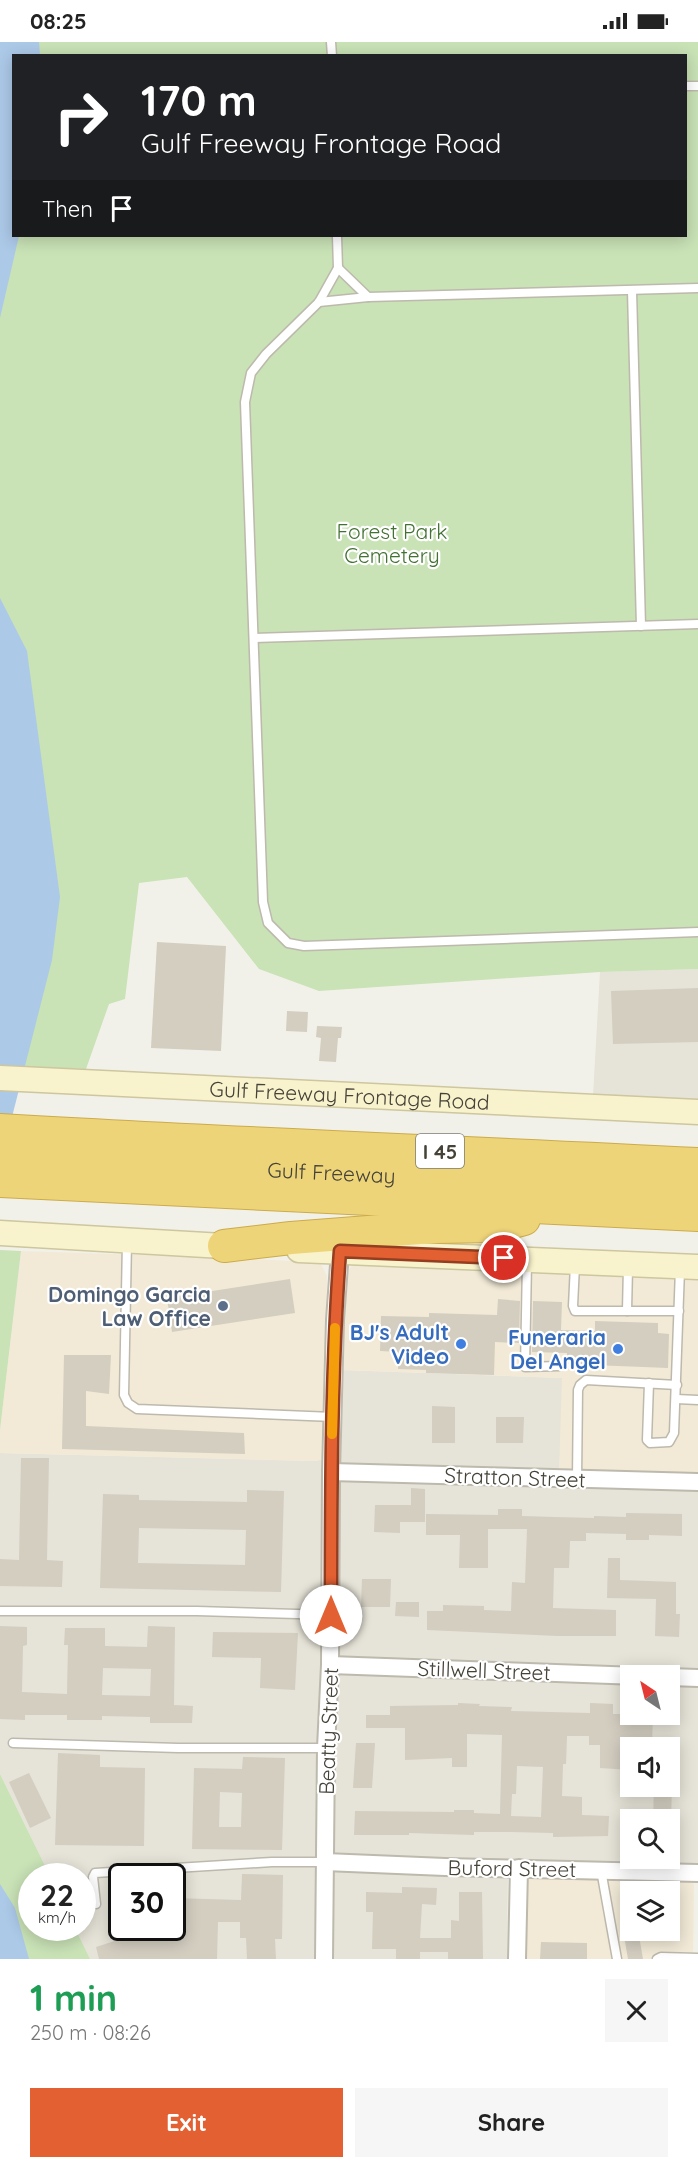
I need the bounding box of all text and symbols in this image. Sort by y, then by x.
text: 08:25 [30,7,87,35]
text: 170 m [141,74,257,127]
icon: right [42,78,120,156]
text: Gulf Freeway Frontage Road [141,126,501,160]
icon: arrive [105,192,138,225]
text: Then [42,195,93,223]
park label: Forest Park Cemetery [337,518,447,568]
street label: Gulf Freeway Frontage Road [209,1075,490,1115]
road number: I 45 [416,1134,464,1168]
street label: Gulf Freeway [267,1156,396,1188]
pin [478,1232,529,1283]
icon: arrive [487,1241,520,1274]
place label: Domingo Garcia Law Office [48,1281,211,1331]
marker: Domingo Garcia Law Office [216,1299,230,1313]
place label: BJ's Adult Video [350,1319,449,1369]
place label: Funeraria Del Angel [508,1324,606,1374]
marker: BJ's Adult Video [454,1337,468,1351]
marker: Funeraria Del Angel [611,1342,625,1356]
street label: Stratton Street [444,1462,586,1492]
position arrow [299,1584,363,1648]
street label: Stillwell Street [417,1655,551,1685]
north arrow [620,1665,680,1725]
map controls [620,1665,680,1941]
street label: Beatty Street [313,1667,343,1795]
button: sound [620,1737,680,1797]
button: search [620,1809,680,1869]
street label: Buford Street [448,1854,576,1882]
speed limit sign: 30 [108,1863,186,1941]
text: 22 [40,1876,74,1914]
button: layers [620,1881,680,1941]
text: km/h [38,1908,76,1927]
text: 1 min [30,1975,117,2020]
button: close [605,1979,668,2042]
text: 250 m · 08:26 [30,2020,151,2045]
button: Exit [30,2088,343,2157]
button: Share [355,2088,668,2157]

